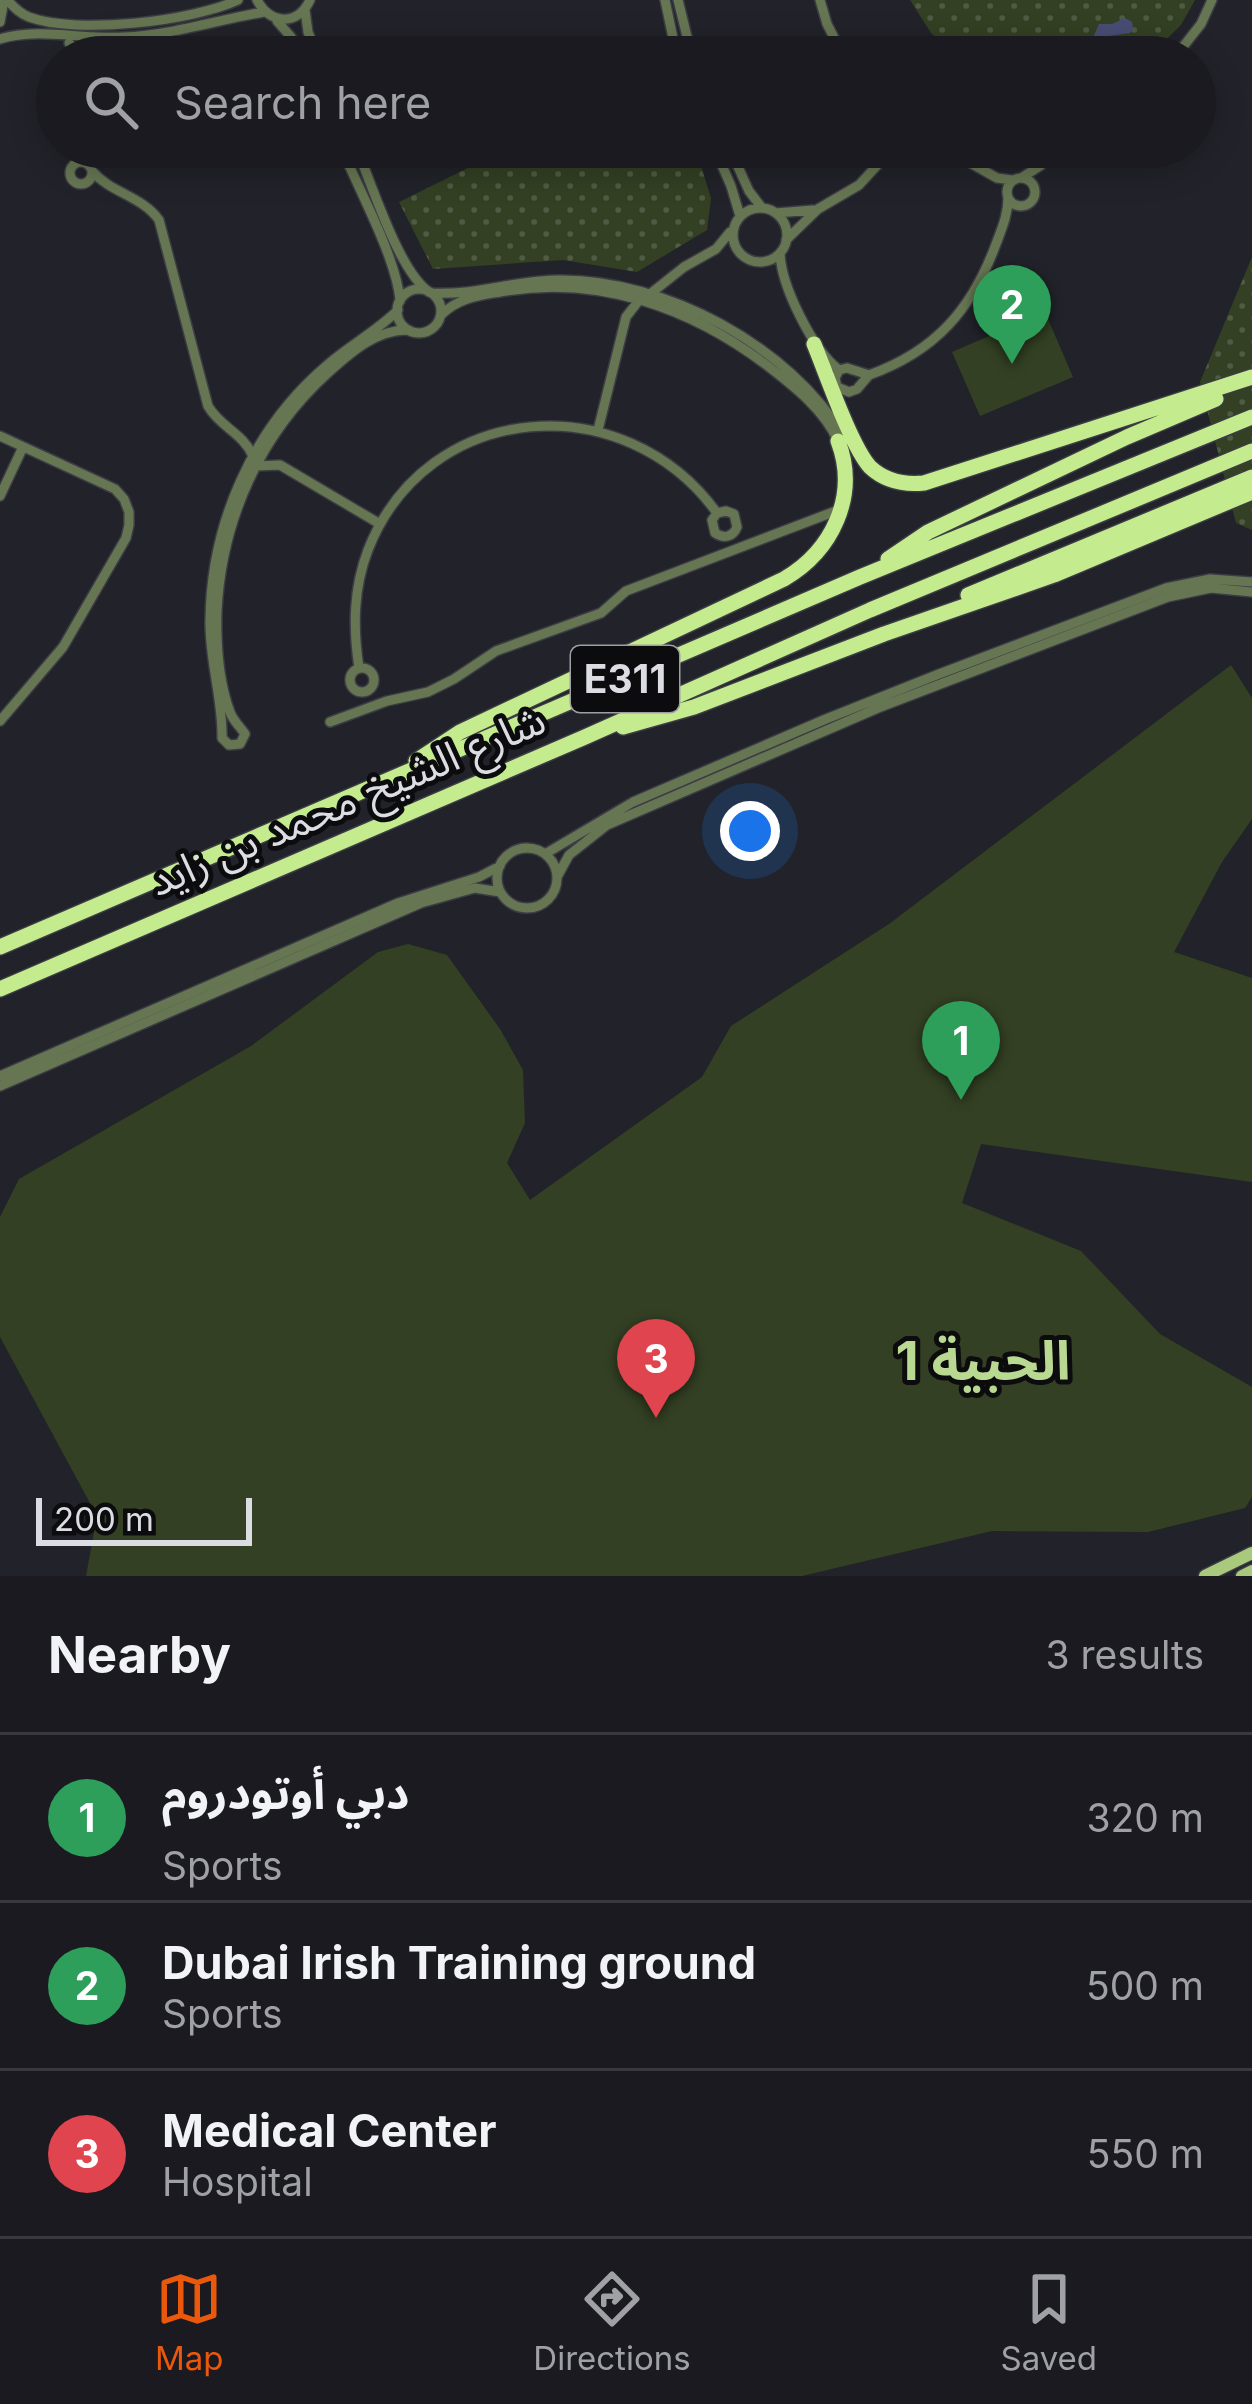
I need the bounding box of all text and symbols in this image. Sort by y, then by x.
search box [36,36,1216,168]
icon: search [78,69,144,135]
text: Search here [174,75,431,130]
pin: 2 [973,265,1051,364]
road number: E311 [571,646,679,712]
street label: شارع الشيخ محمد بن زايد [141,693,555,913]
your location [720,801,780,861]
pin: 1 [922,1001,1000,1100]
pin: 3 [617,1319,695,1418]
district label: الحبية 1 [895,1328,1071,1393]
scale bar [36,1492,252,1545]
text: 200 m [54,1499,154,1539]
text: Nearby [48,1624,231,1685]
text: 3 results [1046,1631,1204,1678]
text: دبي أوتودروم [162,1765,409,1820]
text: 1 [79,1794,95,1841]
text: 320 m [1086,1794,1204,1841]
text: Sports [162,1842,283,1889]
text: Dubai Irish Training ground [162,1935,756,1990]
text: 2 [75,1962,99,2009]
text: 500 m [1086,1962,1204,2009]
text: Sports [162,1990,283,2037]
text: Medical Center [162,2103,496,2158]
text: 3 [74,2130,100,2177]
text: 550 m [1087,2130,1204,2177]
text: Hospital [162,2158,313,2205]
tab: Map [155,2266,223,2378]
tab: Directions [533,2266,691,2378]
tab: Saved [1000,2266,1097,2378]

